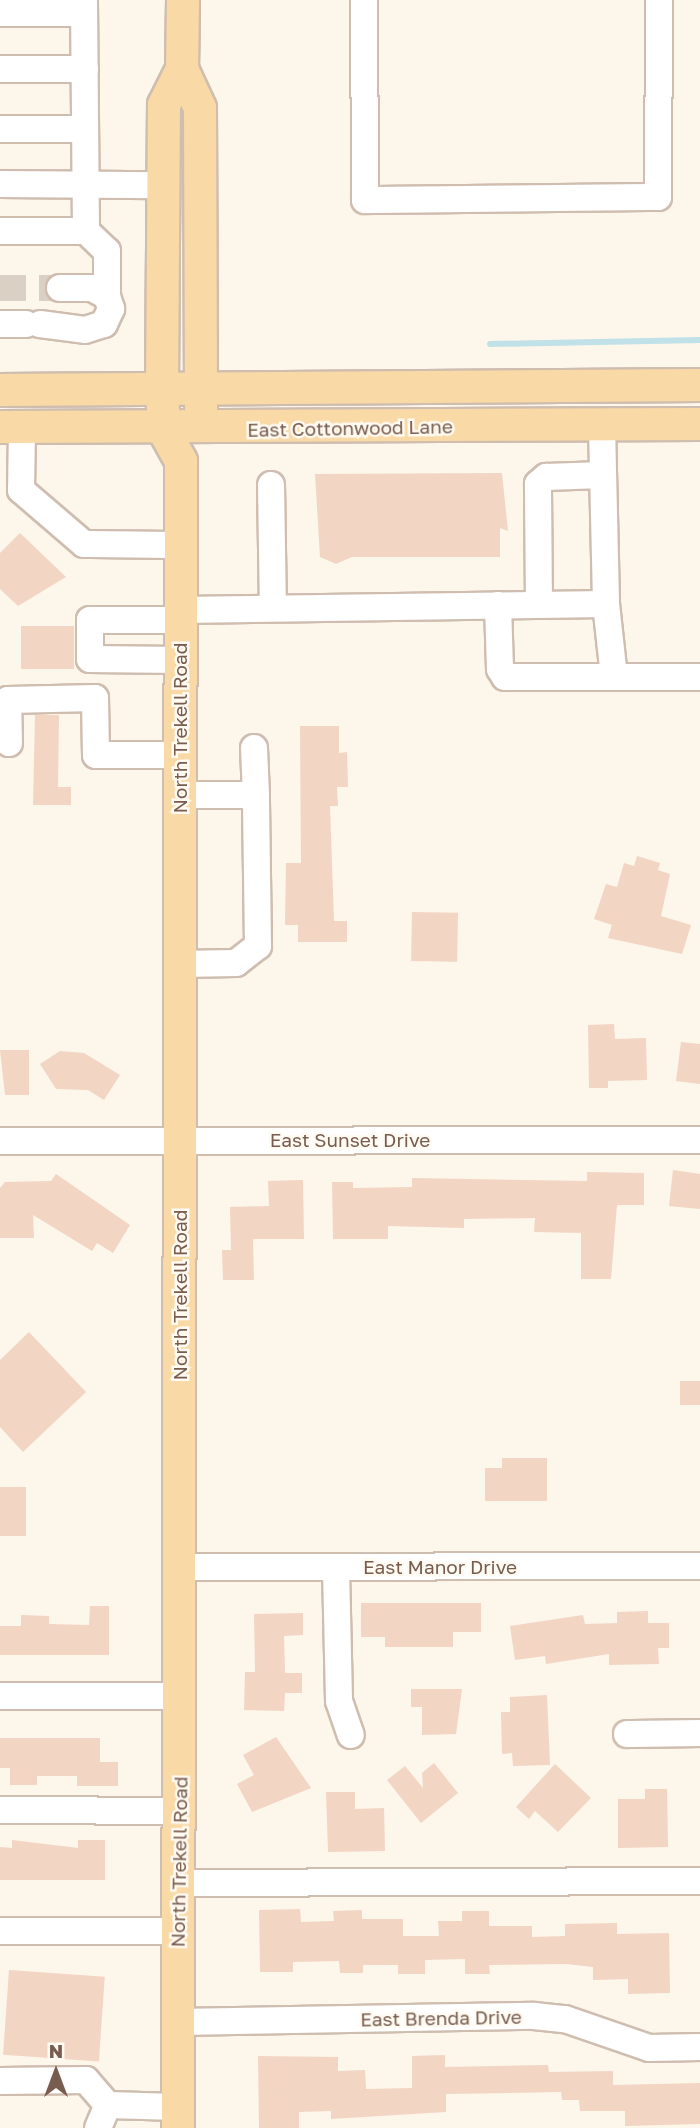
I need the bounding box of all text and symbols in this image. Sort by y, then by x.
street label: East Cottonwood Lane [247,415,453,441]
street label: North Trekell Road [169,643,191,813]
street label: East Sunset Drive [270,1129,430,1151]
street label: North Trekell Road [169,1210,191,1380]
street label: East Manor Drive [363,1556,517,1578]
street label: North Trekell Road [166,1776,192,1948]
street label: East Brenda Drive [360,2005,522,2031]
north arrow [21,2037,91,2107]
text: N [49,2039,63,2062]

